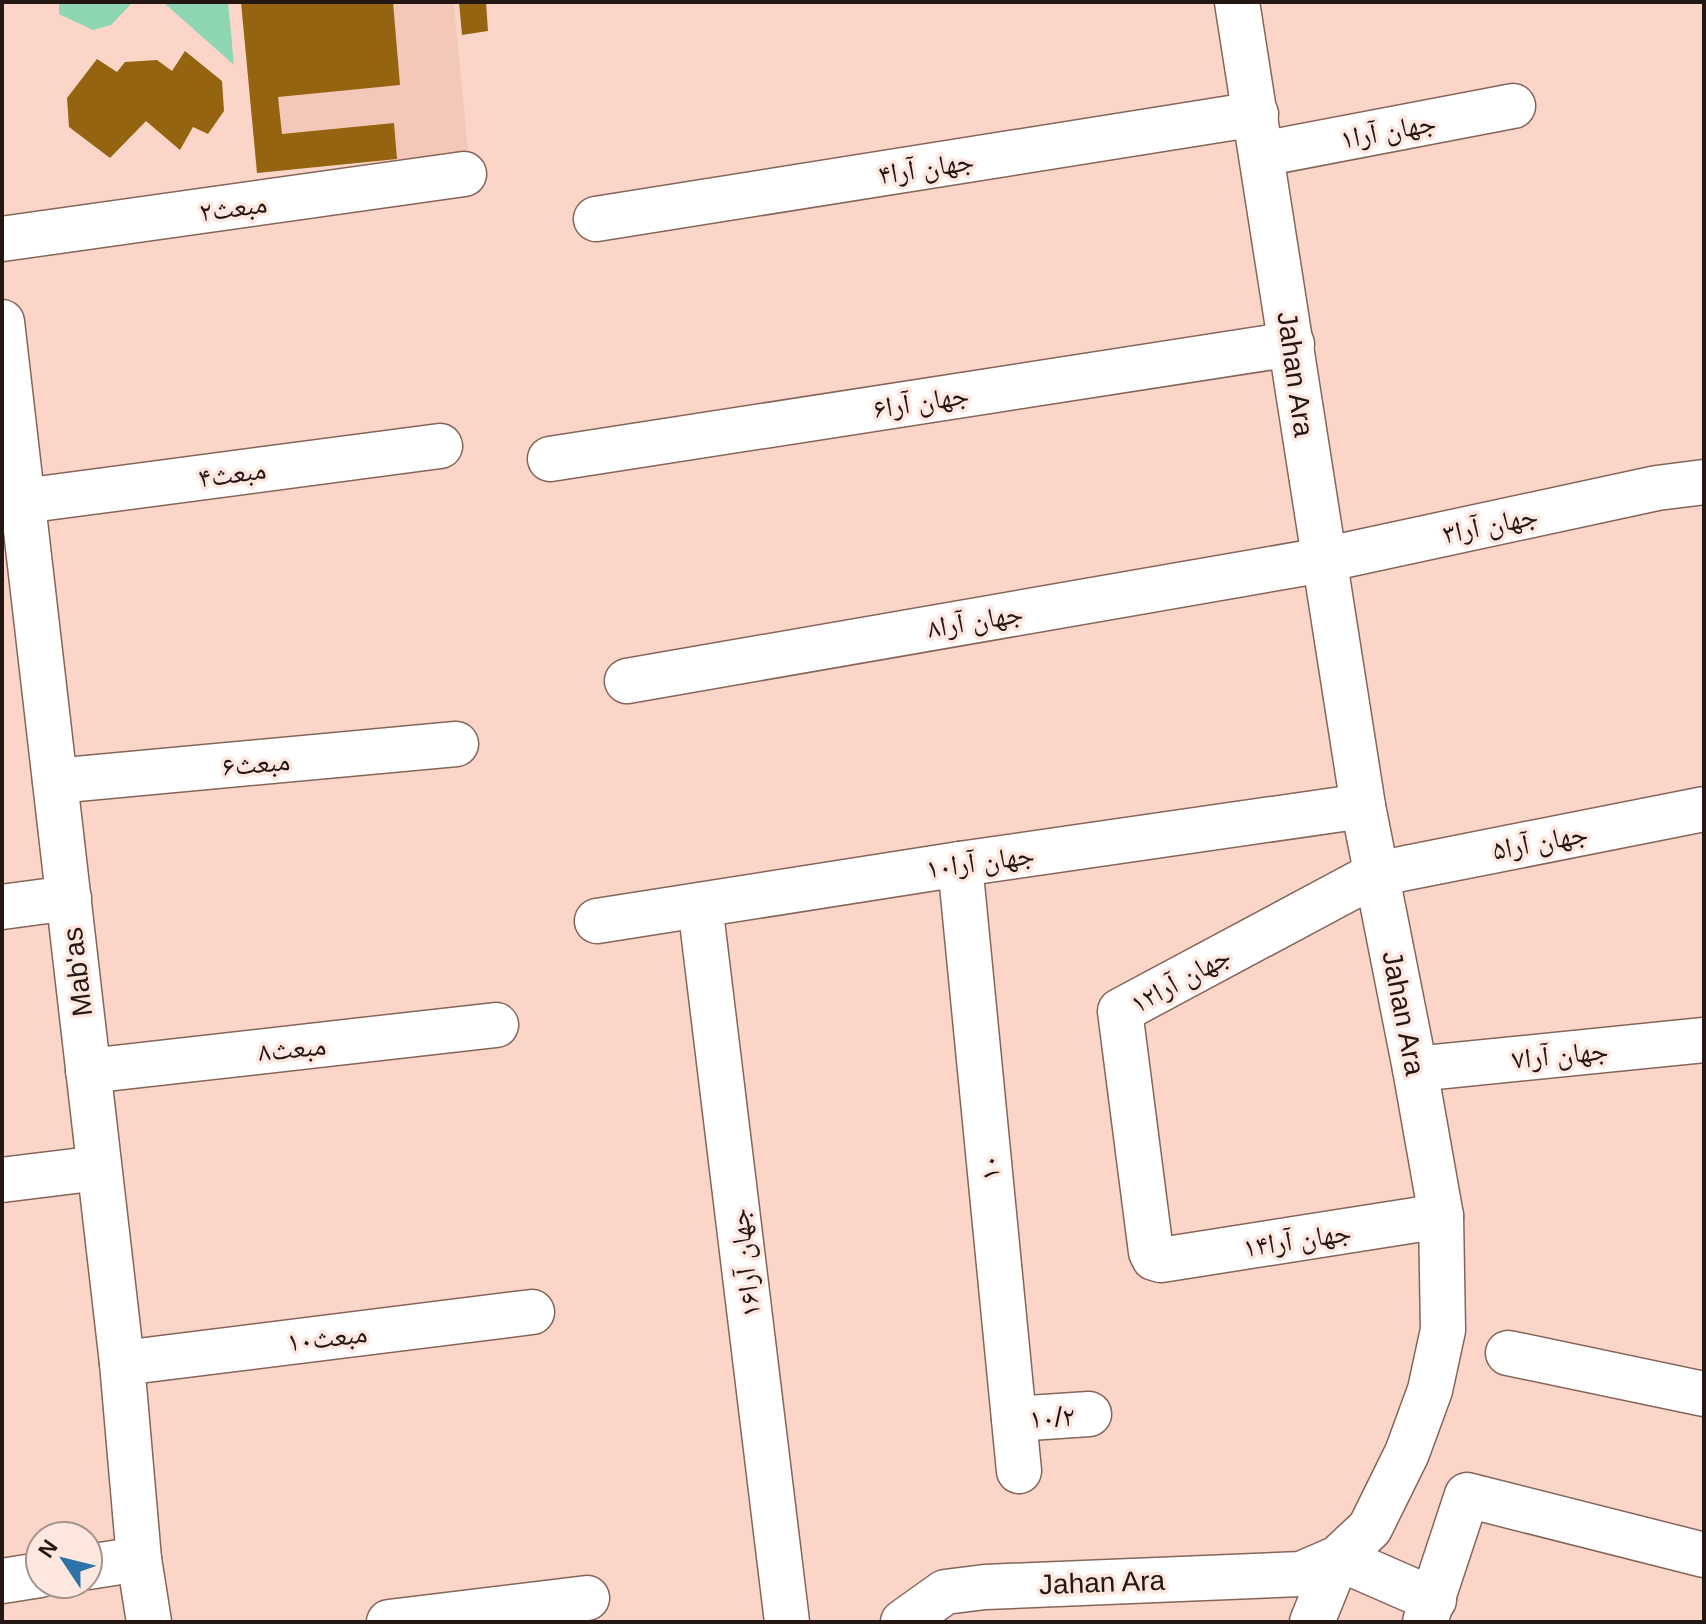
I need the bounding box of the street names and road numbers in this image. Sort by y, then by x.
street label: جهان آرا۱ [1338,106,1439,156]
street label: جهان آرا۴ [876,145,976,191]
street label: مبعث۲ [197,187,269,228]
street label: Jahan Ara [1271,309,1320,439]
street label: جهان آرا۶ [871,379,971,425]
street label: مبعث۴ [196,453,268,494]
street label: جهان آرا۳ [1440,499,1541,551]
street label: جهان آرا۸ [925,597,1025,645]
street label: مبعث۶ [221,745,291,782]
street label: جهان آرا۵ [1490,817,1591,867]
street label: جهان آرا۱۰ [924,839,1036,885]
street label: Mab'as [57,926,98,1018]
street label: جهان آرا۱۲ [1125,939,1236,1020]
street label: Jahan Ara [1376,948,1431,1078]
street label: مبعث۸ [257,1030,327,1067]
street label: جهان آرا۷ [1510,1034,1610,1076]
street label: ۱۰ [973,1154,1006,1182]
street label: جهان آرا۱۶ [722,1207,768,1319]
street label: جهان آرا۱۴ [1241,1216,1354,1264]
street label: مبعث۱۰ [285,1317,369,1358]
street label: ۱۰/۲ [1028,1401,1076,1434]
street label: Jahan Ara [1038,1565,1166,1600]

